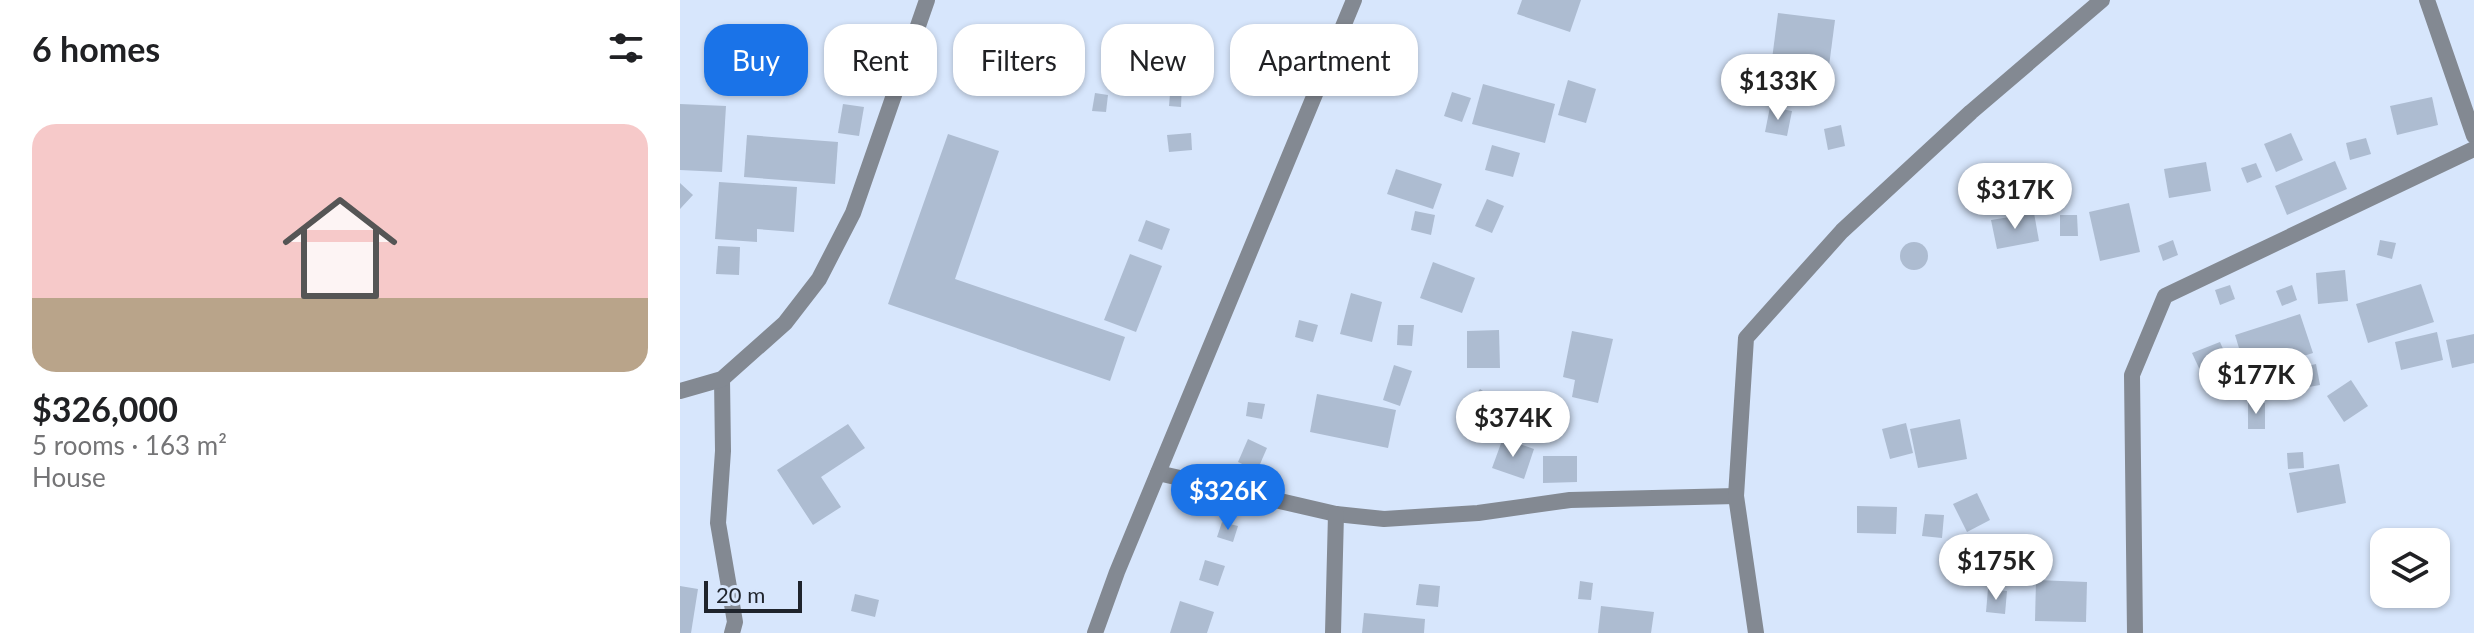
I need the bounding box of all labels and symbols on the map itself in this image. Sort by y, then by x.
pin: $133K [1722,54,1834,122]
pin: $317K [1959,163,2071,231]
pin: $177K [2200,348,2312,416]
pin: $374K [1457,391,1569,459]
pin: $326K [1172,464,1284,532]
pin: $175K [1940,534,2052,602]
scale bar [704,577,802,613]

